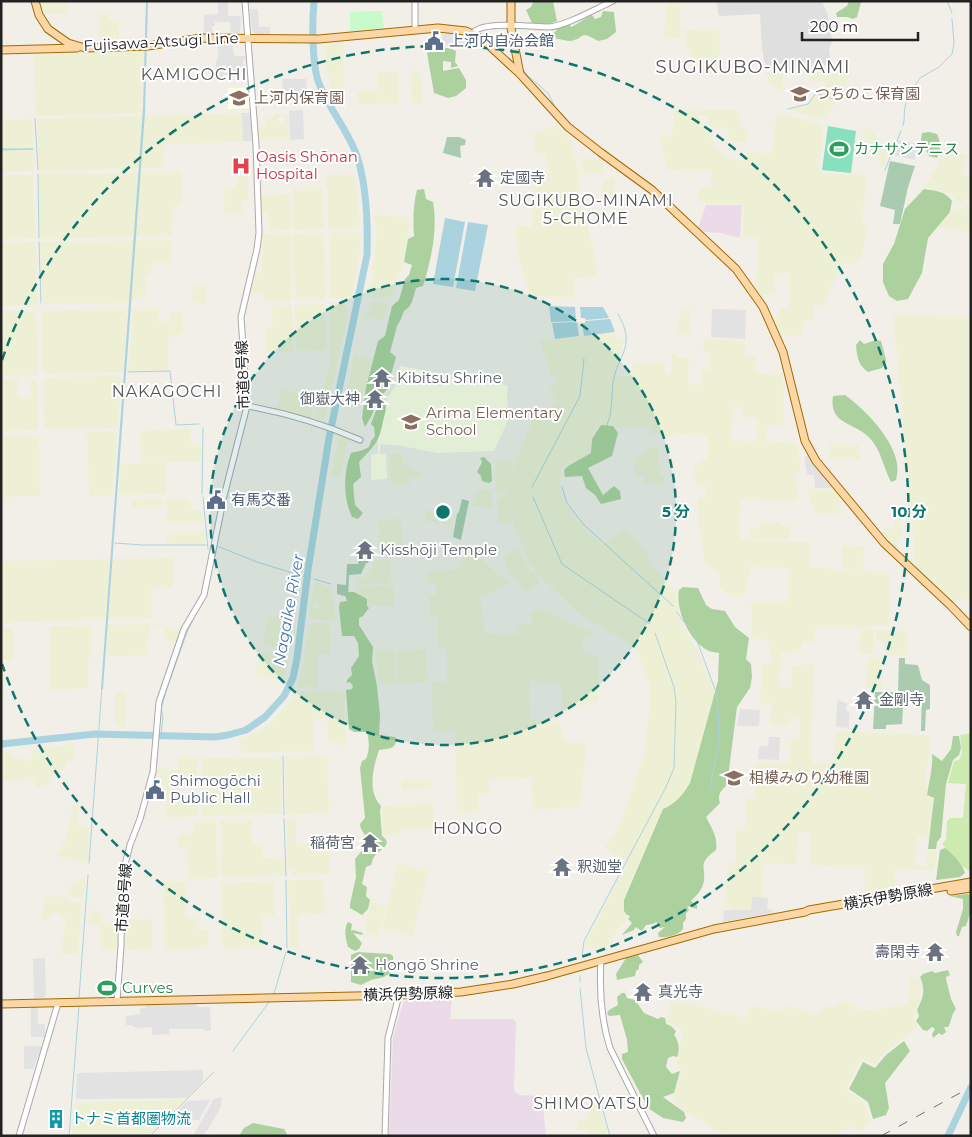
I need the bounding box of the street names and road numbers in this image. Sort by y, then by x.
street label: Fujisawa-Atsugi Line [83,28,239,55]
street label: 市道8号線 [232,340,253,410]
street label: 市道8号線 [112,863,135,933]
street label: 横浜伊勢原線 [842,879,934,914]
street label: 横浜伊勢原線 [363,982,453,1005]

